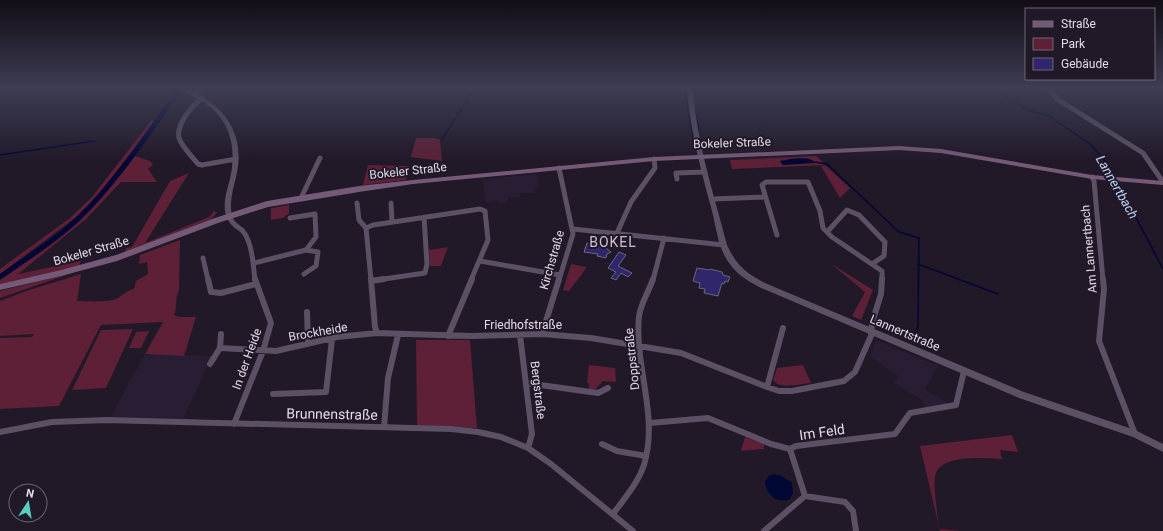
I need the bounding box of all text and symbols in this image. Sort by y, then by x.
legend [1025,8,1155,80]
text: Straße [1061,17,1096,31]
text: Park [1061,37,1086,51]
text: Gebäude [1061,57,1109,71]
street label: Bokeler Straße [693,135,771,151]
water label: Lannertbach [1093,153,1141,221]
street label: Bokeler Straße [369,160,447,182]
street label: Am Lannertbach [1078,204,1100,294]
street label: Kirchstraße [537,229,567,291]
street label: Bokeler Straße [52,234,130,268]
district label: BOKEL [589,234,637,250]
street label: Lannertstraße [868,312,942,354]
street label: Friedhofstraße [484,318,562,332]
street label: Brockheide [287,320,349,344]
street label: In der Heide [229,327,265,391]
street label: Doppstraße [622,327,642,391]
street label: Bergstraße [527,360,549,420]
street label: Brunnenstraße [286,405,378,423]
street label: Im Feld [798,421,846,443]
north arrow [8,483,48,523]
text: N [25,487,35,501]

